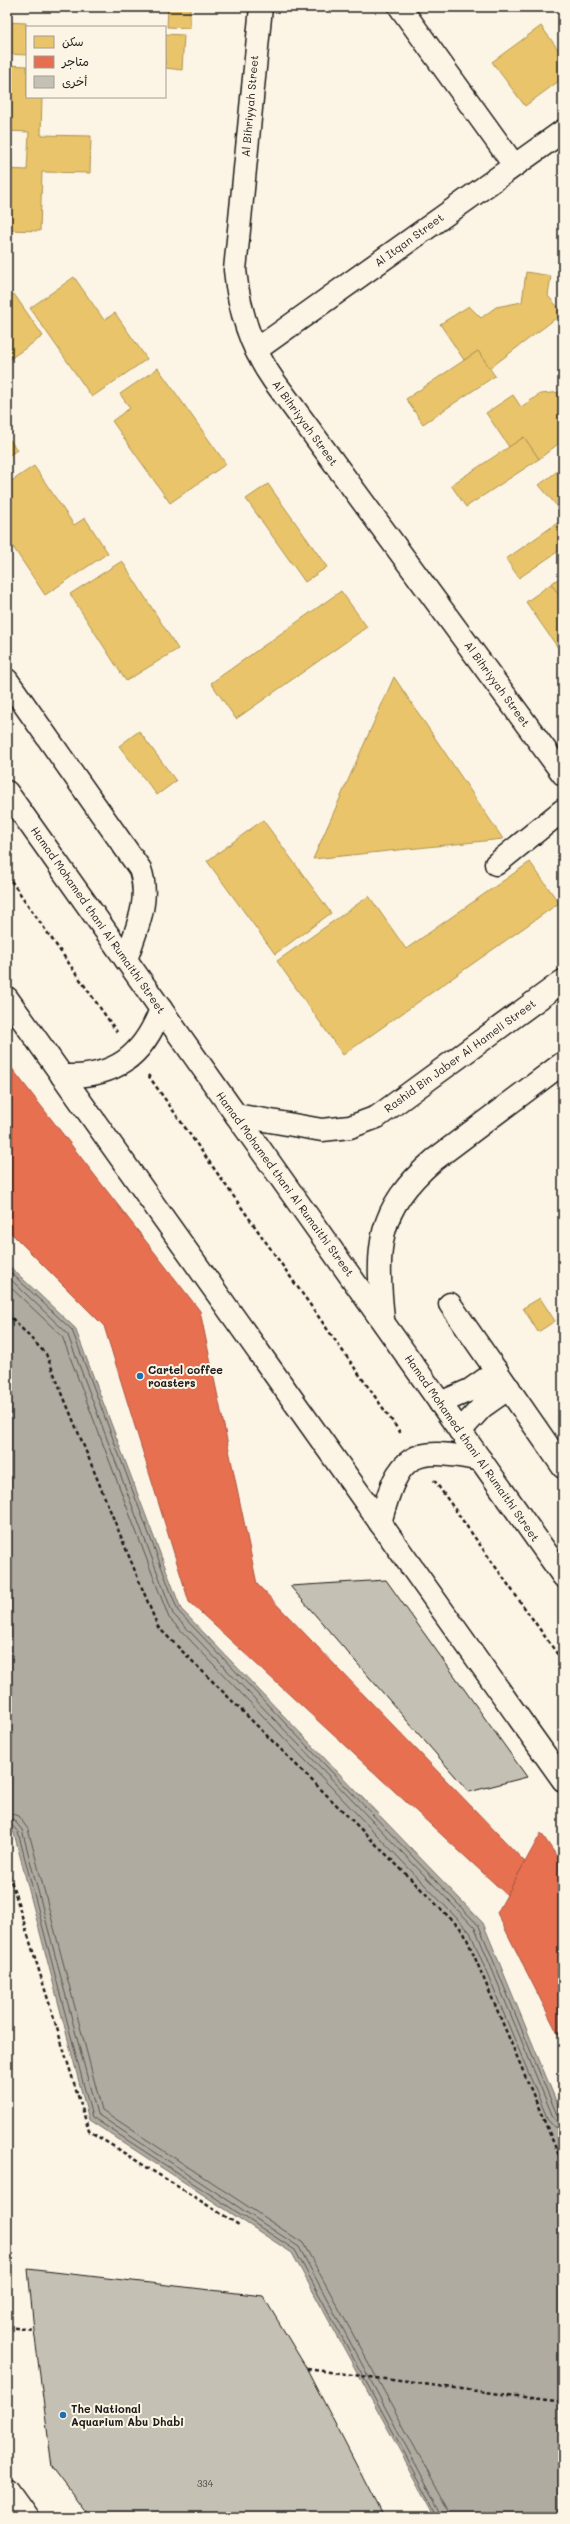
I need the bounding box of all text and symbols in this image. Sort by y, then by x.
legend [26,26,166,98]
text: سكن [62,33,84,49]
text: متاجر [61,53,89,70]
street label: Al Bihriyyah Street [238,54,261,158]
text: أخرى [62,73,87,89]
street label: Al Itqan Street [371,209,446,270]
street label: Al Bihriyyah Street [269,377,342,469]
street label: Al Bihriyyah Street [461,638,534,730]
street label: Hamad Mohamed thani Al Rumaithi Street [28,823,169,1016]
street label: Rashid Bin Jaber Al Hameli Street [381,995,539,1116]
street label: Hamad Mohamed thani Al Rumaithi Street [213,1088,358,1279]
street label: Hamad Mohamed thani Al Rumaithi Street [402,1351,543,1544]
place label: Cartel coffee roasters [148,1362,223,1390]
marker: Cartel coffee roasters [135,1371,145,1381]
place label: The National Aquarium Abu Dhabi [71,2401,184,2429]
marker: The National Aquarium Abu Dhabi [58,2410,68,2420]
house number: 334 [197,2478,214,2489]

